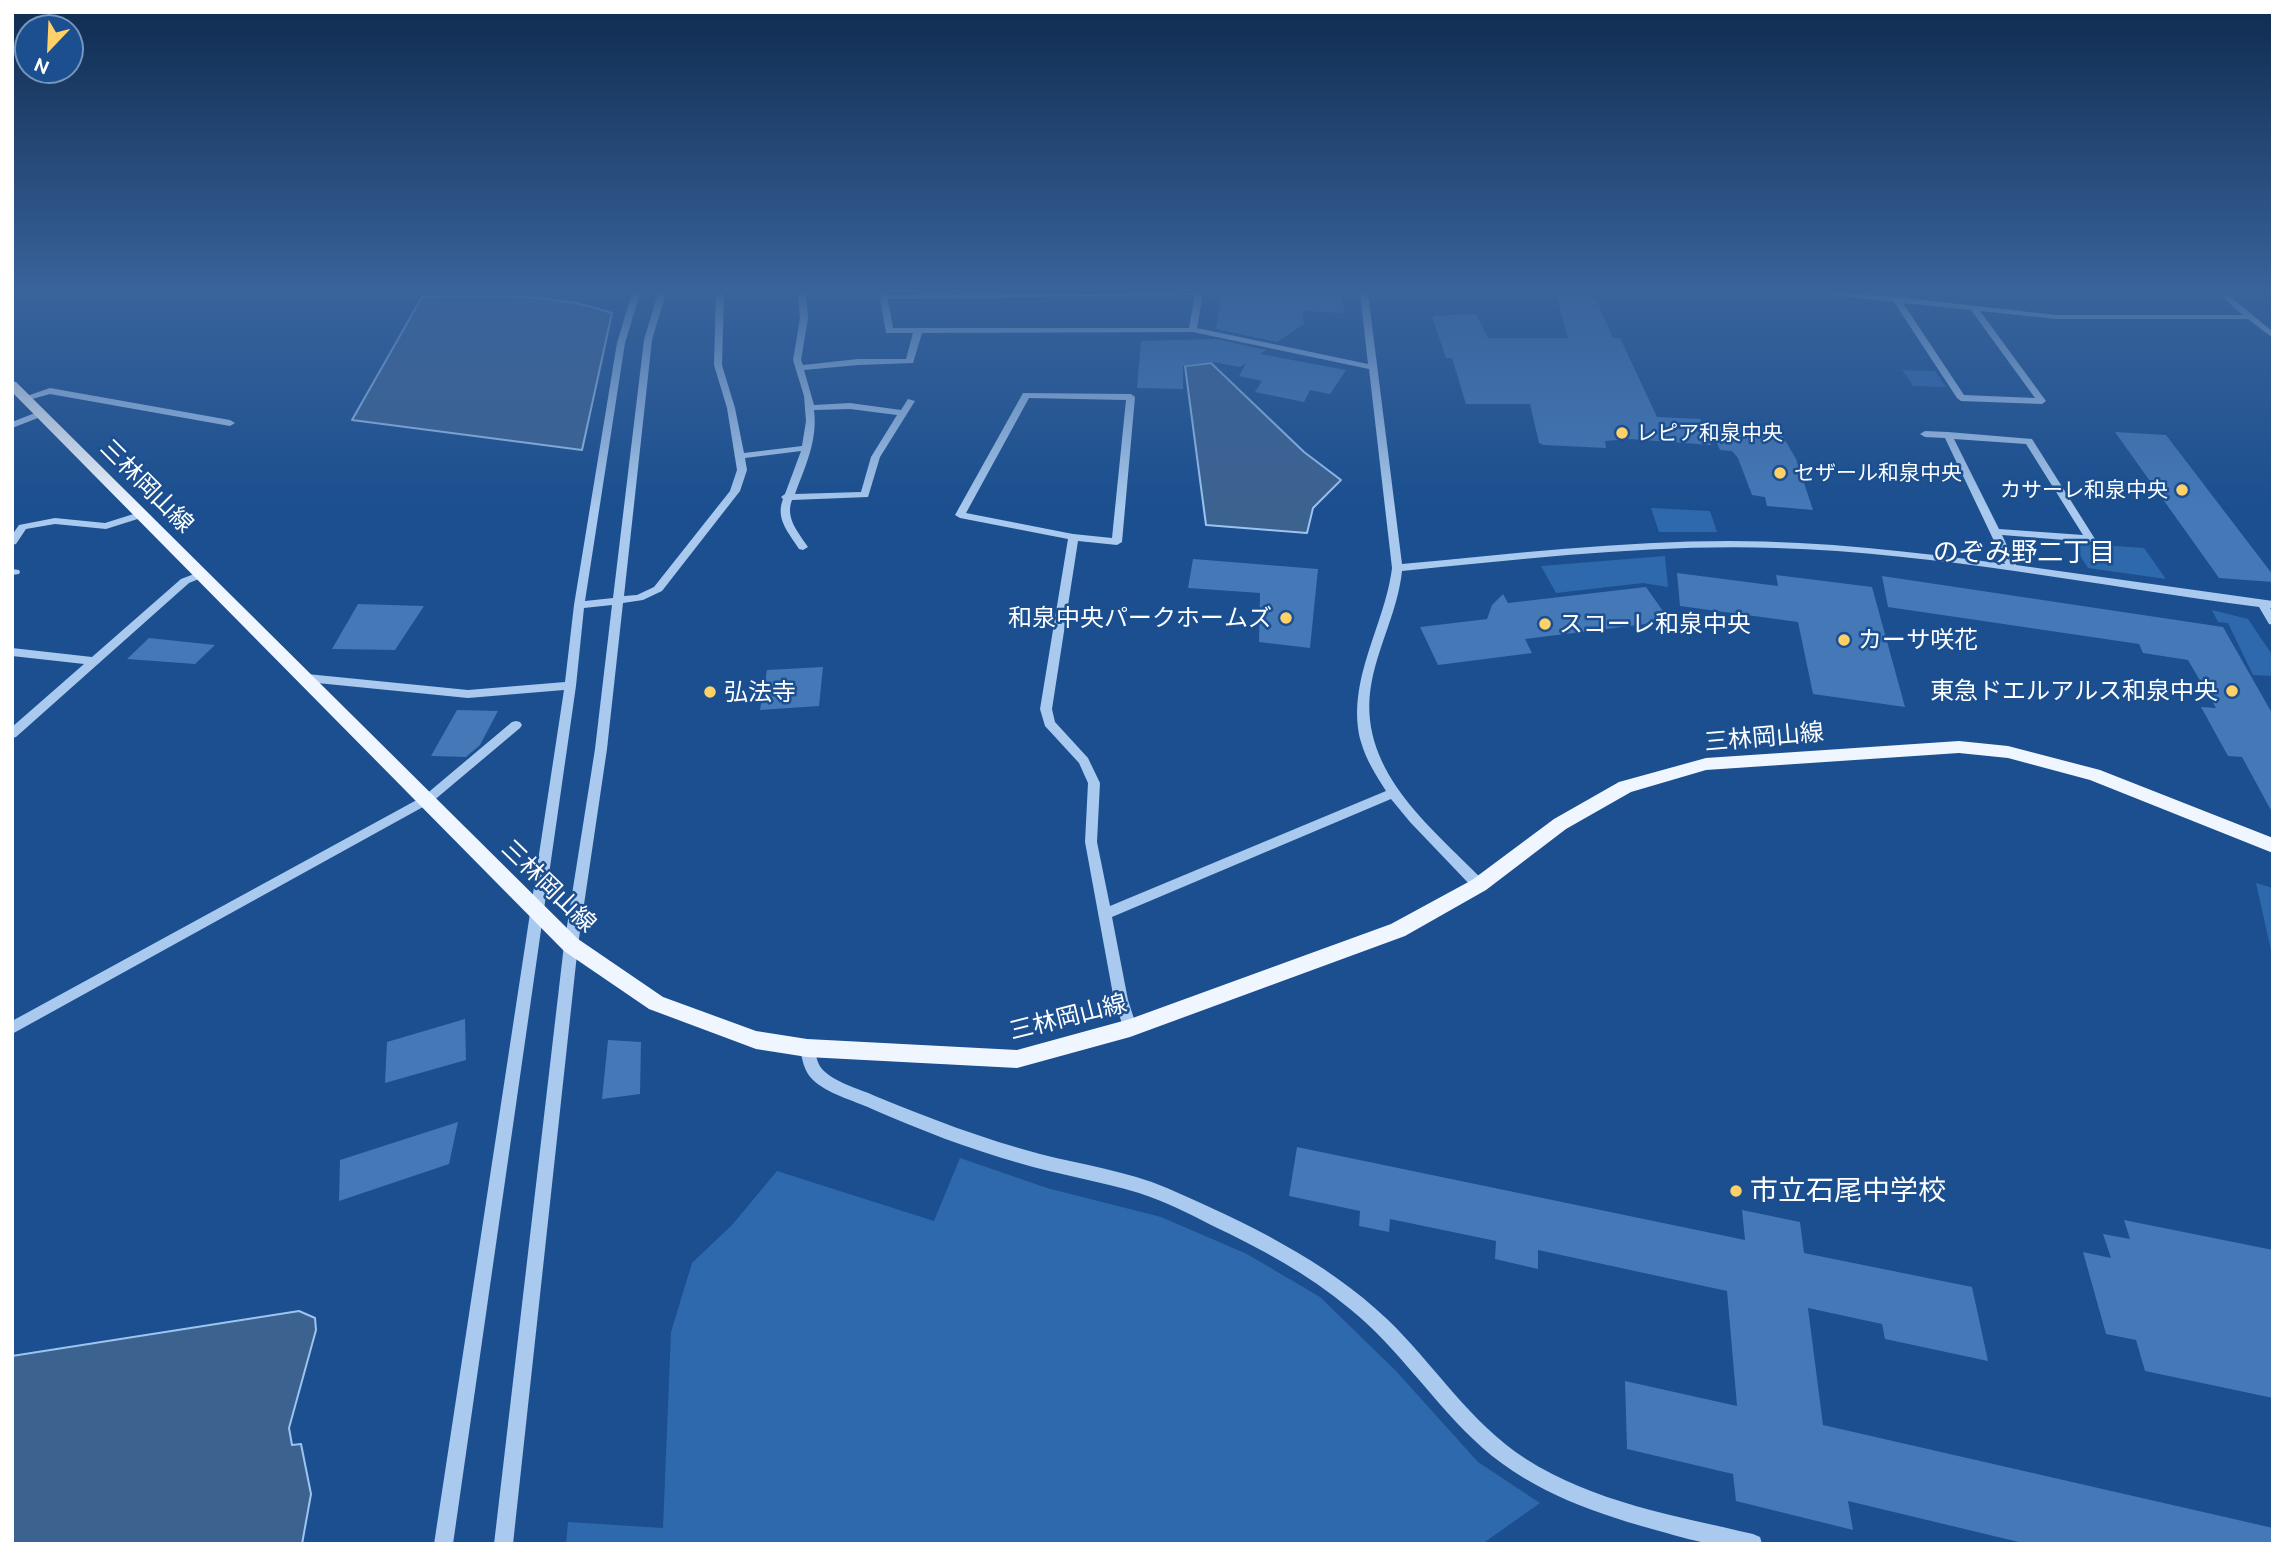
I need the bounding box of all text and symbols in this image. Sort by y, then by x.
north arrow [14,14,84,84]
text: N [31,54,52,79]
place label: レピア和泉中央 [1636,420,1783,446]
marker: レピア和泉中央 [1614,425,1630,441]
street label: 三林岡山線 [94,433,200,539]
place label: セザール和泉中央 [1794,460,1962,486]
marker: セザール和泉中央 [1772,465,1788,481]
place label: カサーレ和泉中央 [2000,477,2168,503]
marker: カサーレ和泉中央 [2174,482,2190,498]
district label: のぞみ野二丁目 [1933,536,2115,568]
place label: 和泉中央パークホームズ [1008,604,1272,632]
marker: 和泉中央パークホームズ [1278,610,1294,626]
place label: スコーレ和泉中央 [1559,610,1751,638]
marker: スコーレ和泉中央 [1537,616,1553,632]
place label: カーサ咲花 [1858,626,1978,654]
marker: カーサ咲花 [1836,632,1852,648]
place label: 東急ドエルアルス和泉中央 [1930,677,2218,705]
place label: 弘法寺 [724,678,796,706]
marker: 東急ドエルアルス和泉中央 [2224,683,2240,699]
marker: 弘法寺 [702,684,718,700]
street label: 三林岡山線 [1703,717,1825,757]
street label: 三林岡山線 [496,834,602,938]
street label: 三林岡山線 [1006,989,1130,1045]
place label: 市立石尾中学校 [1750,1174,1946,1208]
marker: 市立石尾中学校 [1728,1183,1744,1199]

